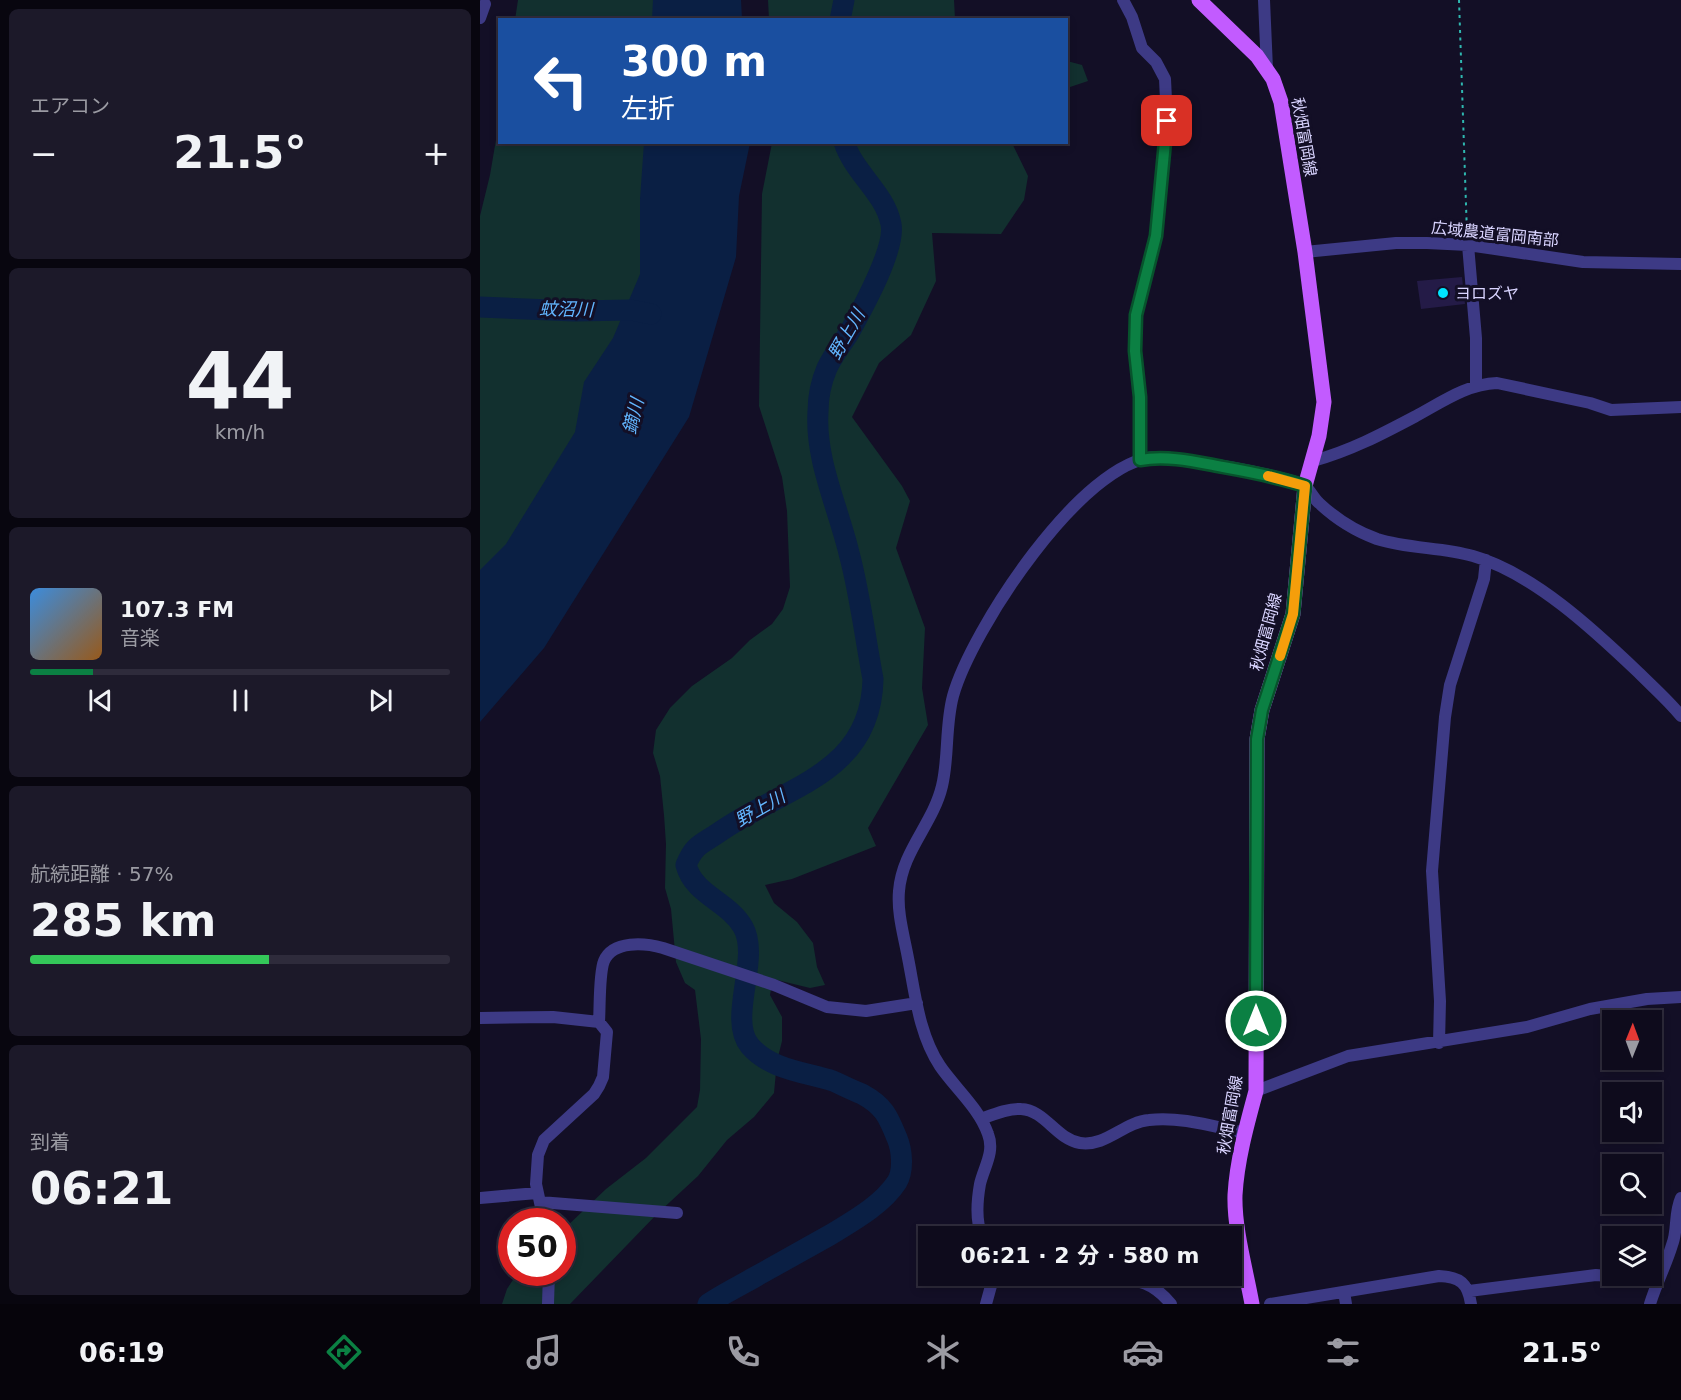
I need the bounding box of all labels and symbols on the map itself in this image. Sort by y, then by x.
pin [1141,95,1192,146]
street label: 秋畑富岡線 [1288,96,1320,178]
street label: 広域農道富岡南部 [1430,218,1560,250]
place label: ヨロズヤ [1455,284,1519,303]
marker: ヨロズヤ [1436,286,1450,300]
water label: 蚊沼川 [539,298,595,320]
water label: 野上川 [823,304,870,363]
water label: 鏑川 [618,394,648,436]
street label: 秋畑富岡線 [1246,591,1286,673]
water label: 野上川 [731,784,790,831]
position arrow [1224,989,1288,1053]
north arrow [1602,1010,1662,1070]
street label: 秋畑富岡線 [1214,1074,1246,1156]
speed limit sign: 50 [498,1208,576,1286]

